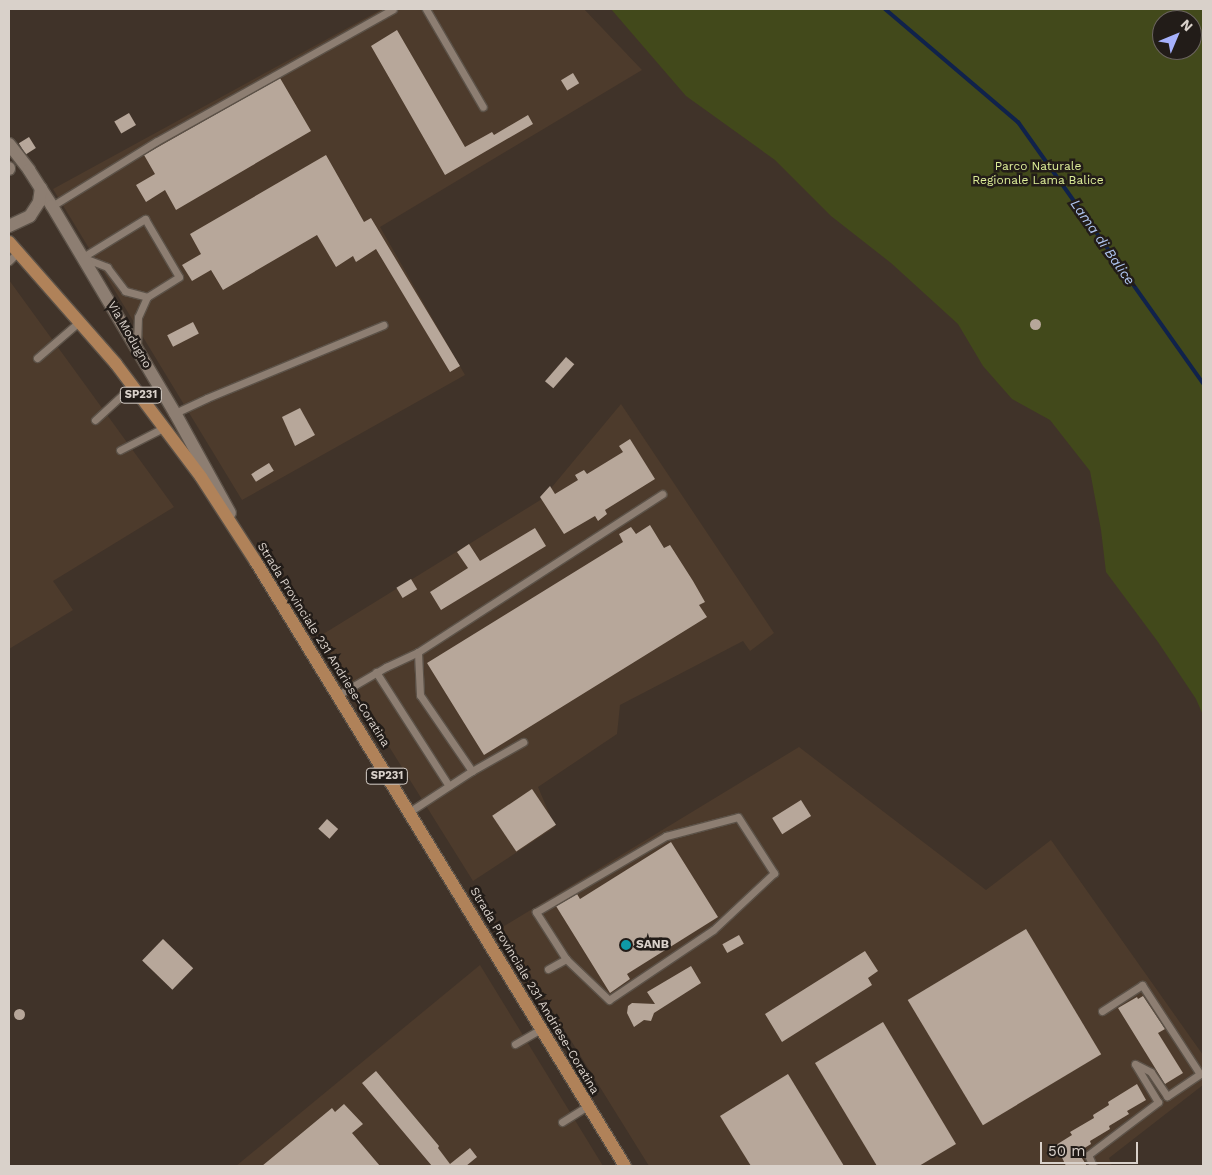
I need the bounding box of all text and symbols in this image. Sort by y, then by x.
north arrow [1152,10,1202,60]
text: N [1178,16,1196,34]
park label: Parco Naturale Regionale Lama Balice [972,160,1104,188]
water label: Lama di Balice [1067,196,1139,288]
street label: Via Modugno [104,299,154,371]
road number: SP231 [120,386,162,404]
street label: Strada Provinciale 231 Andriese-Coratina [253,540,393,750]
road number: SP231 [366,768,408,784]
street label: Strada Provinciale 231 Andriese-Coratina [466,885,602,1097]
place label: SANB [636,938,669,952]
marker: SANB [620,939,632,951]
scale bar [1042,1132,1140,1164]
text: 50 m [1048,1142,1085,1160]

